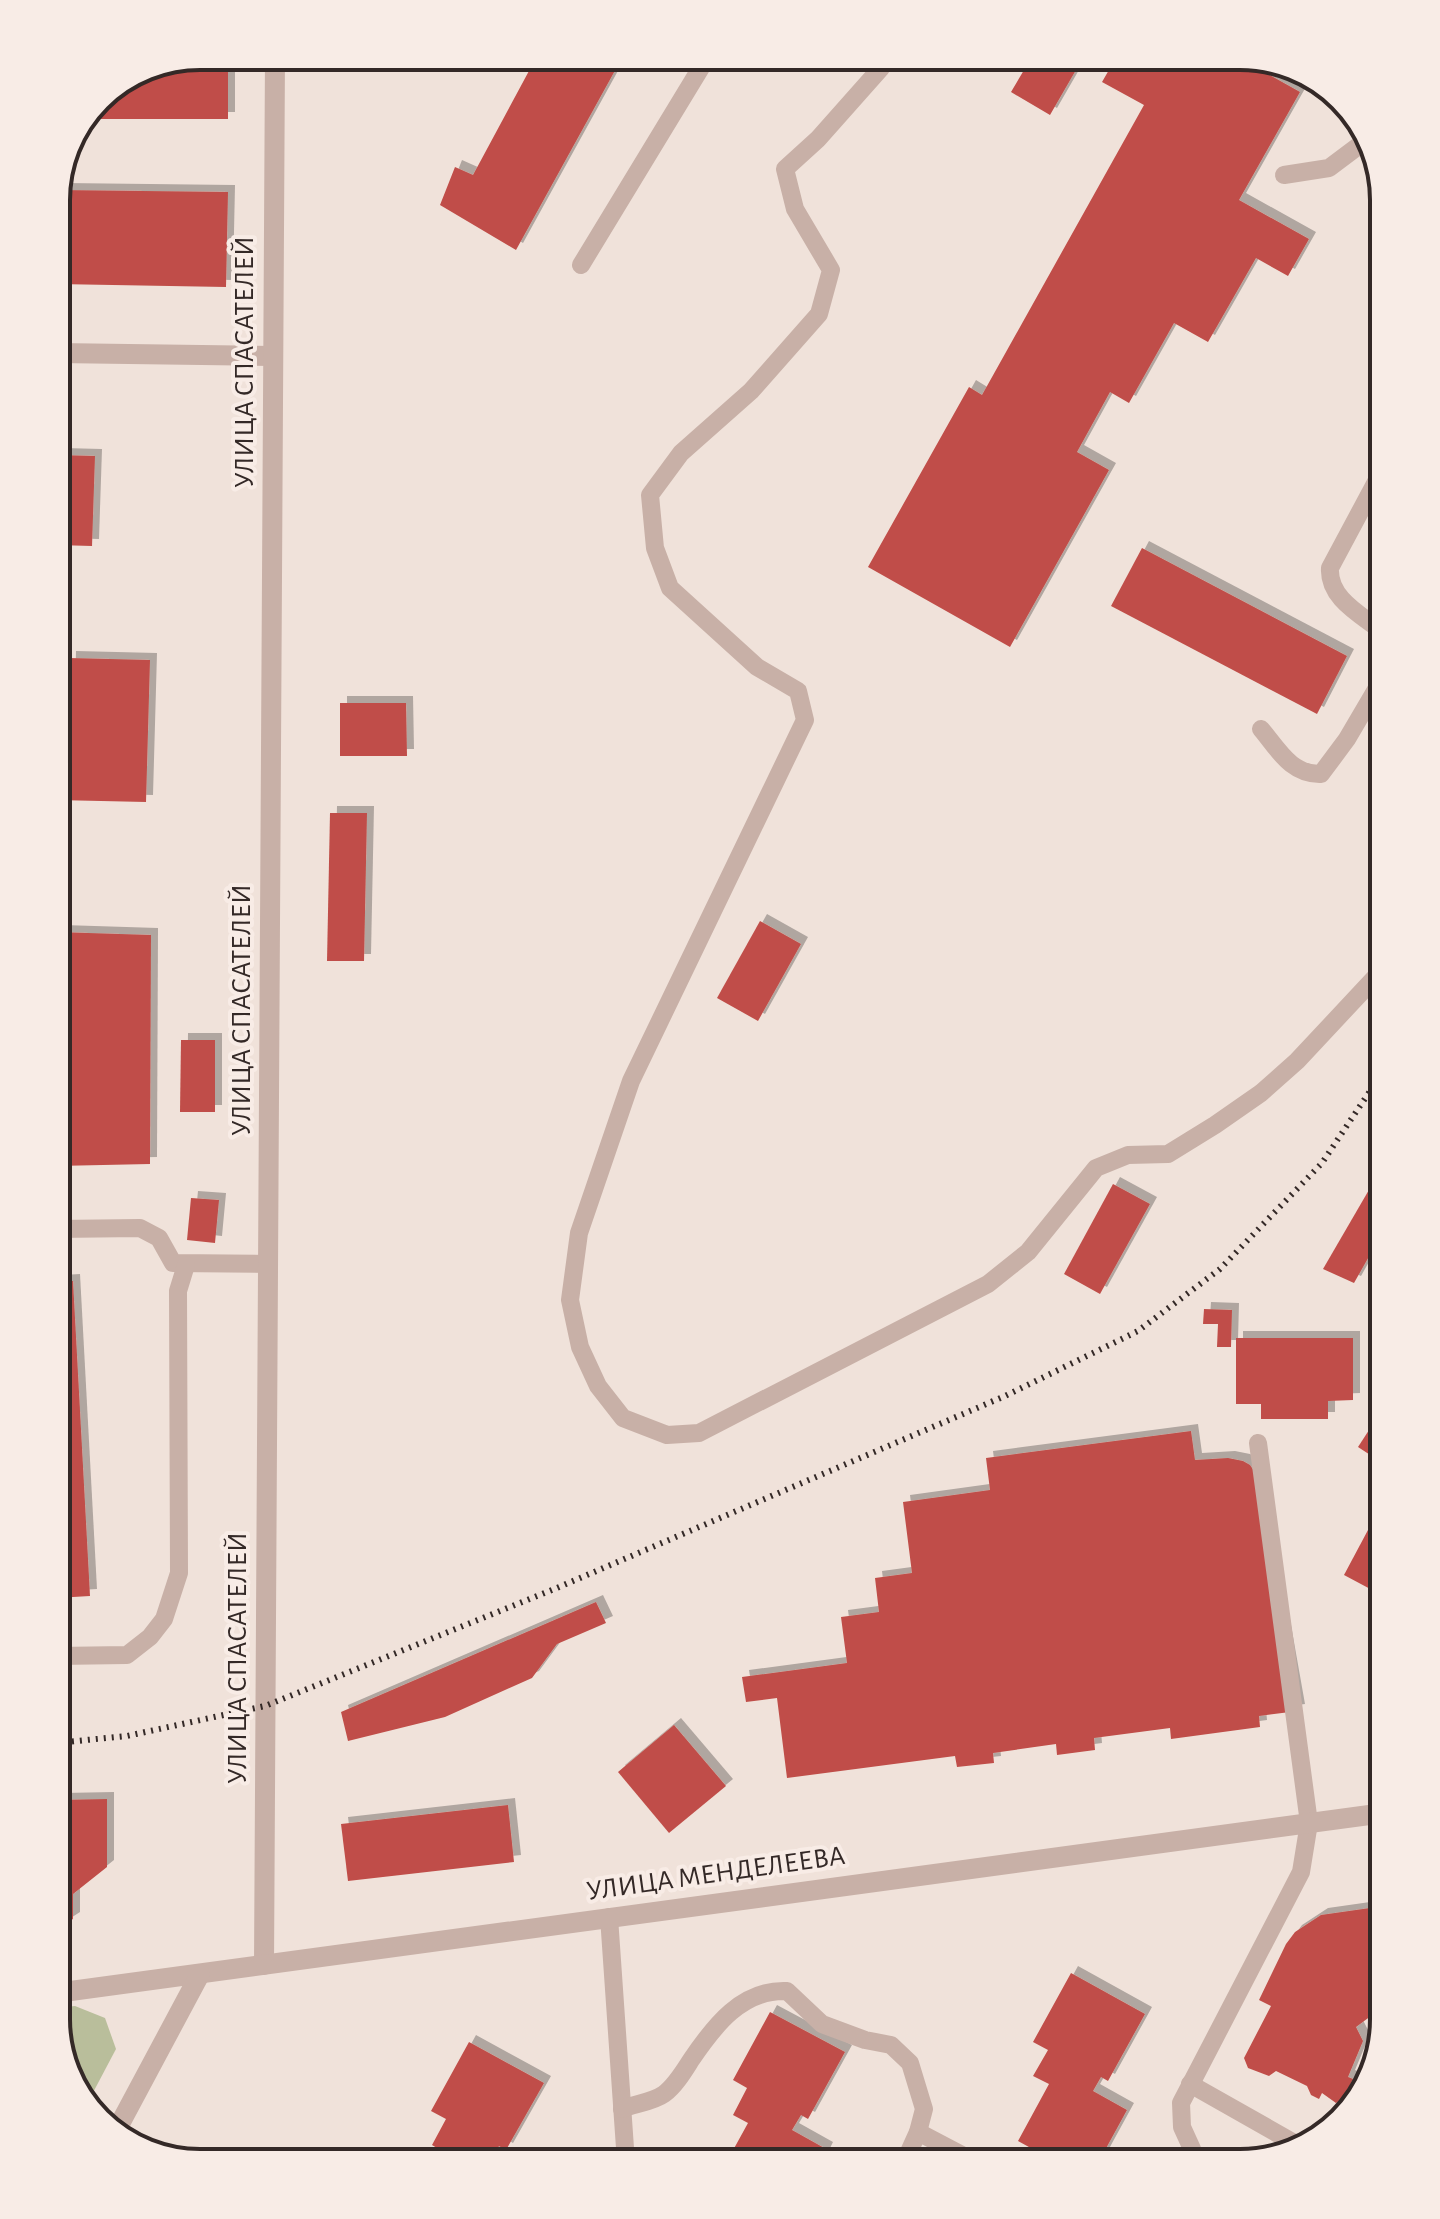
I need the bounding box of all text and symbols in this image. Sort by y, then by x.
street label: УЛИЦА СПАСАТЕЛЕЙ [230,236,259,488]
street label: УЛИЦА СПАСАТЕЛЕЙ [227,884,256,1136]
street label: УЛИЦА СПАСАТЕЛЕЙ [223,1532,252,1784]
street label: УЛИЦА МЕНДЕЛЕЕВА [585,1842,847,1906]

